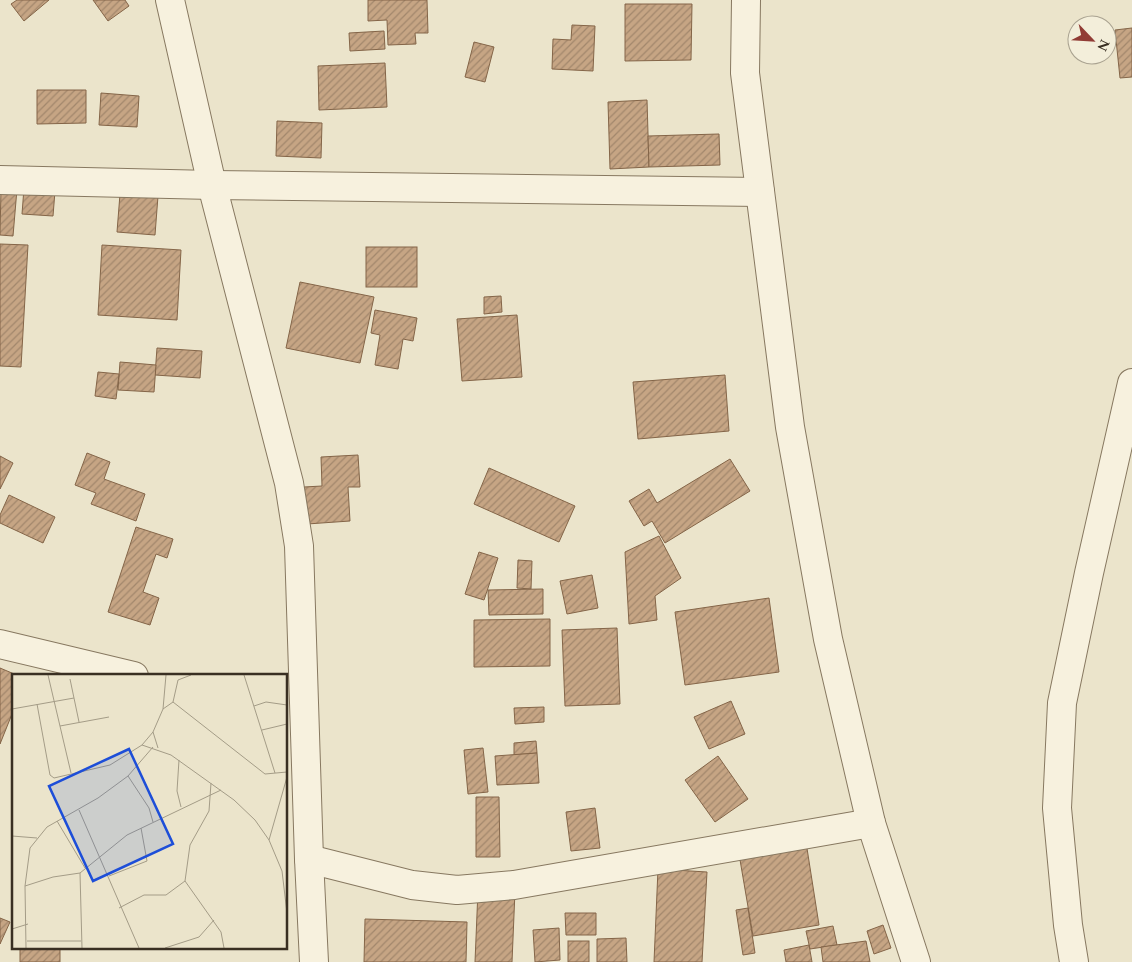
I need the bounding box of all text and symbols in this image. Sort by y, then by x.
north arrow [1067,15,1117,65]
text: N [1091,36,1115,55]
inset map [12,674,288,950]

